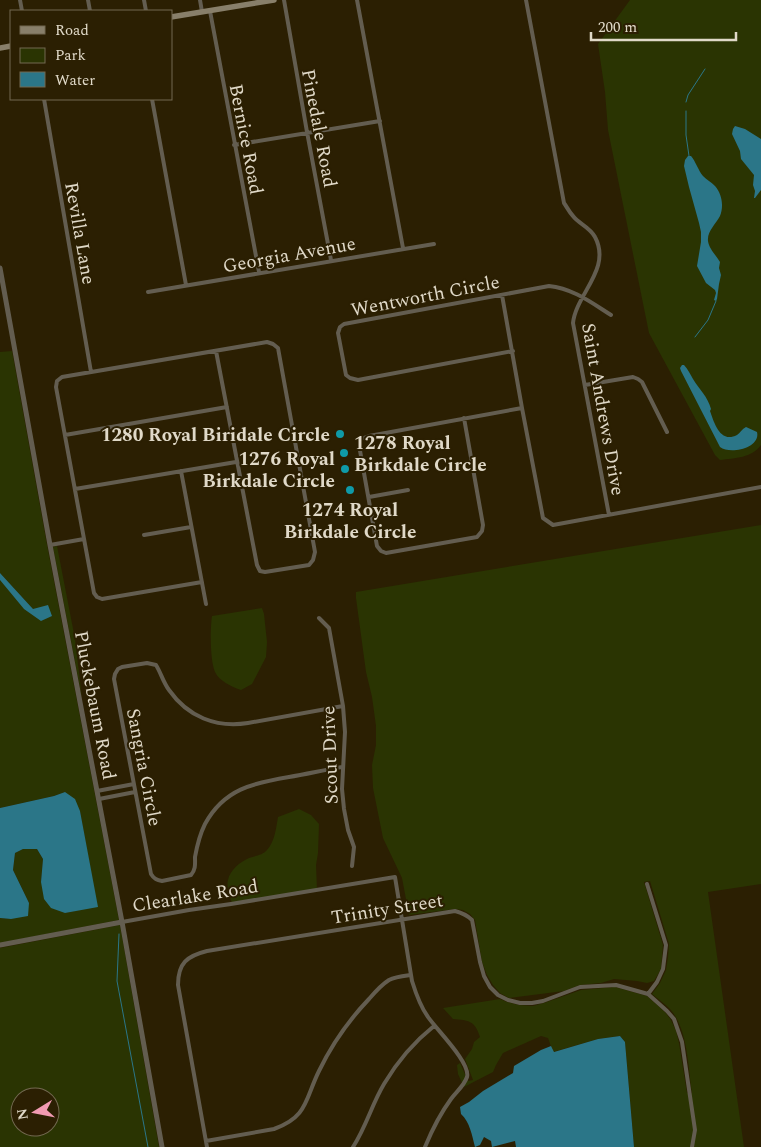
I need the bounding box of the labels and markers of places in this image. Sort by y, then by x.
place label: 1280 Royal Biridale Circle [101,421,330,450]
marker: 1280 Royal Biridale Circle [334,428,346,440]
place label: 1278 Royal Birkdale Circle [354,429,487,480]
place label: 1276 Royal Birkdale Circle [202,445,335,496]
marker: 1278 Royal Birkdale Circle [338,447,350,459]
marker: 1276 Royal Birkdale Circle [339,463,351,475]
marker: 1274 Royal Birkdale Circle [344,484,356,496]
place label: 1274 Royal Birkdale Circle [284,496,416,547]

